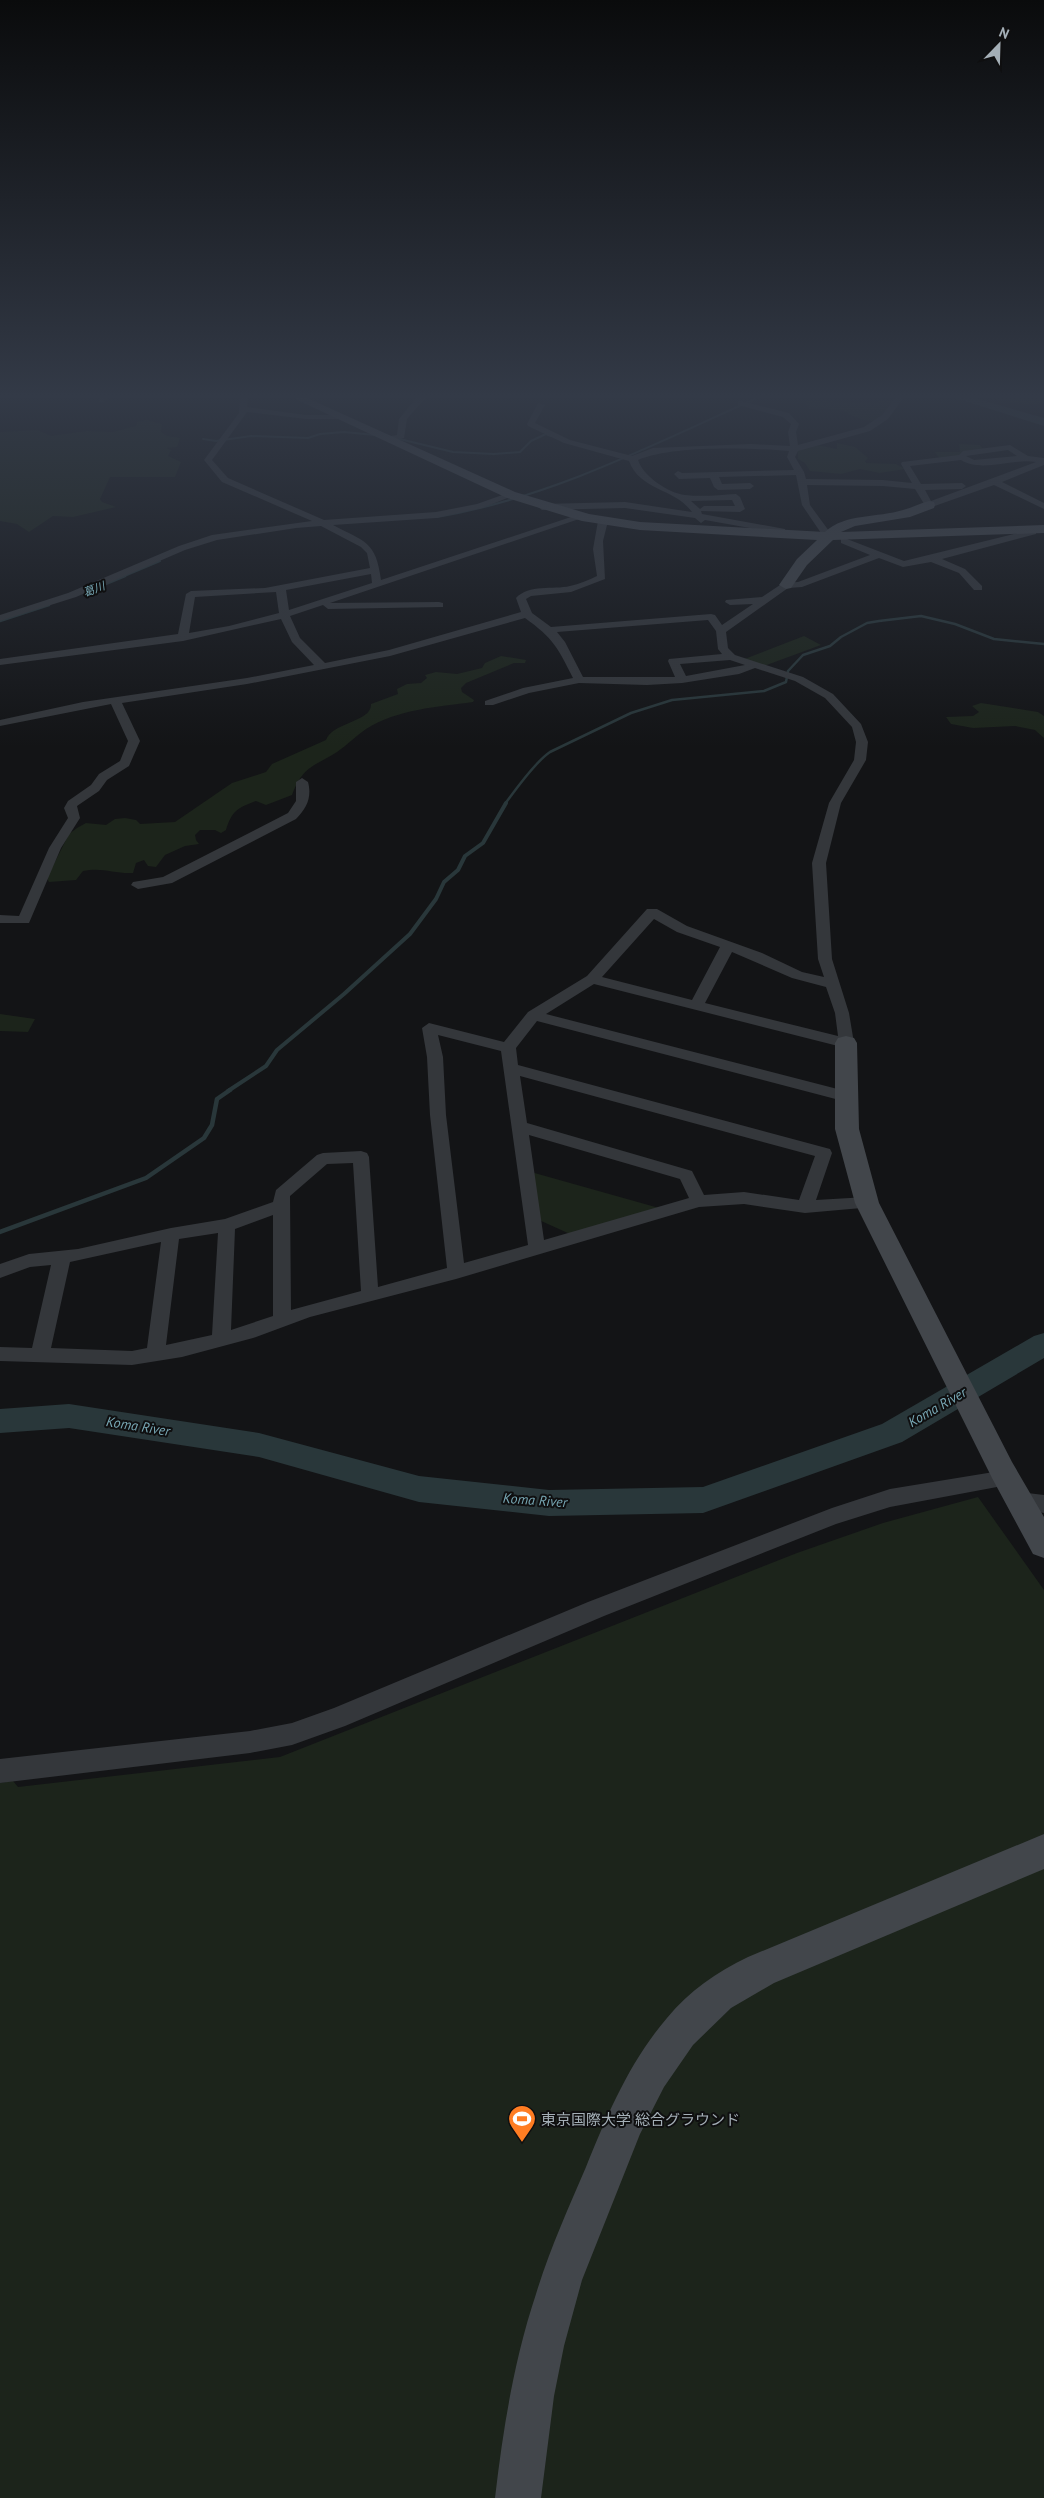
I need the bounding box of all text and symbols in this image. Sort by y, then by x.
north arrow [974,20,1024,70]
text: N [996,23,1012,43]
water label: 葛川 [81,578,108,599]
water label: Koma River [905,1382,971,1431]
water label: Koma River [105,1412,173,1440]
water label: Koma River [502,1489,569,1511]
sports icon: 東京国際大学 総合グラウンド [507,2104,537,2143]
place label: 東京国際大学 総合グラウンド [541,2110,740,2129]

